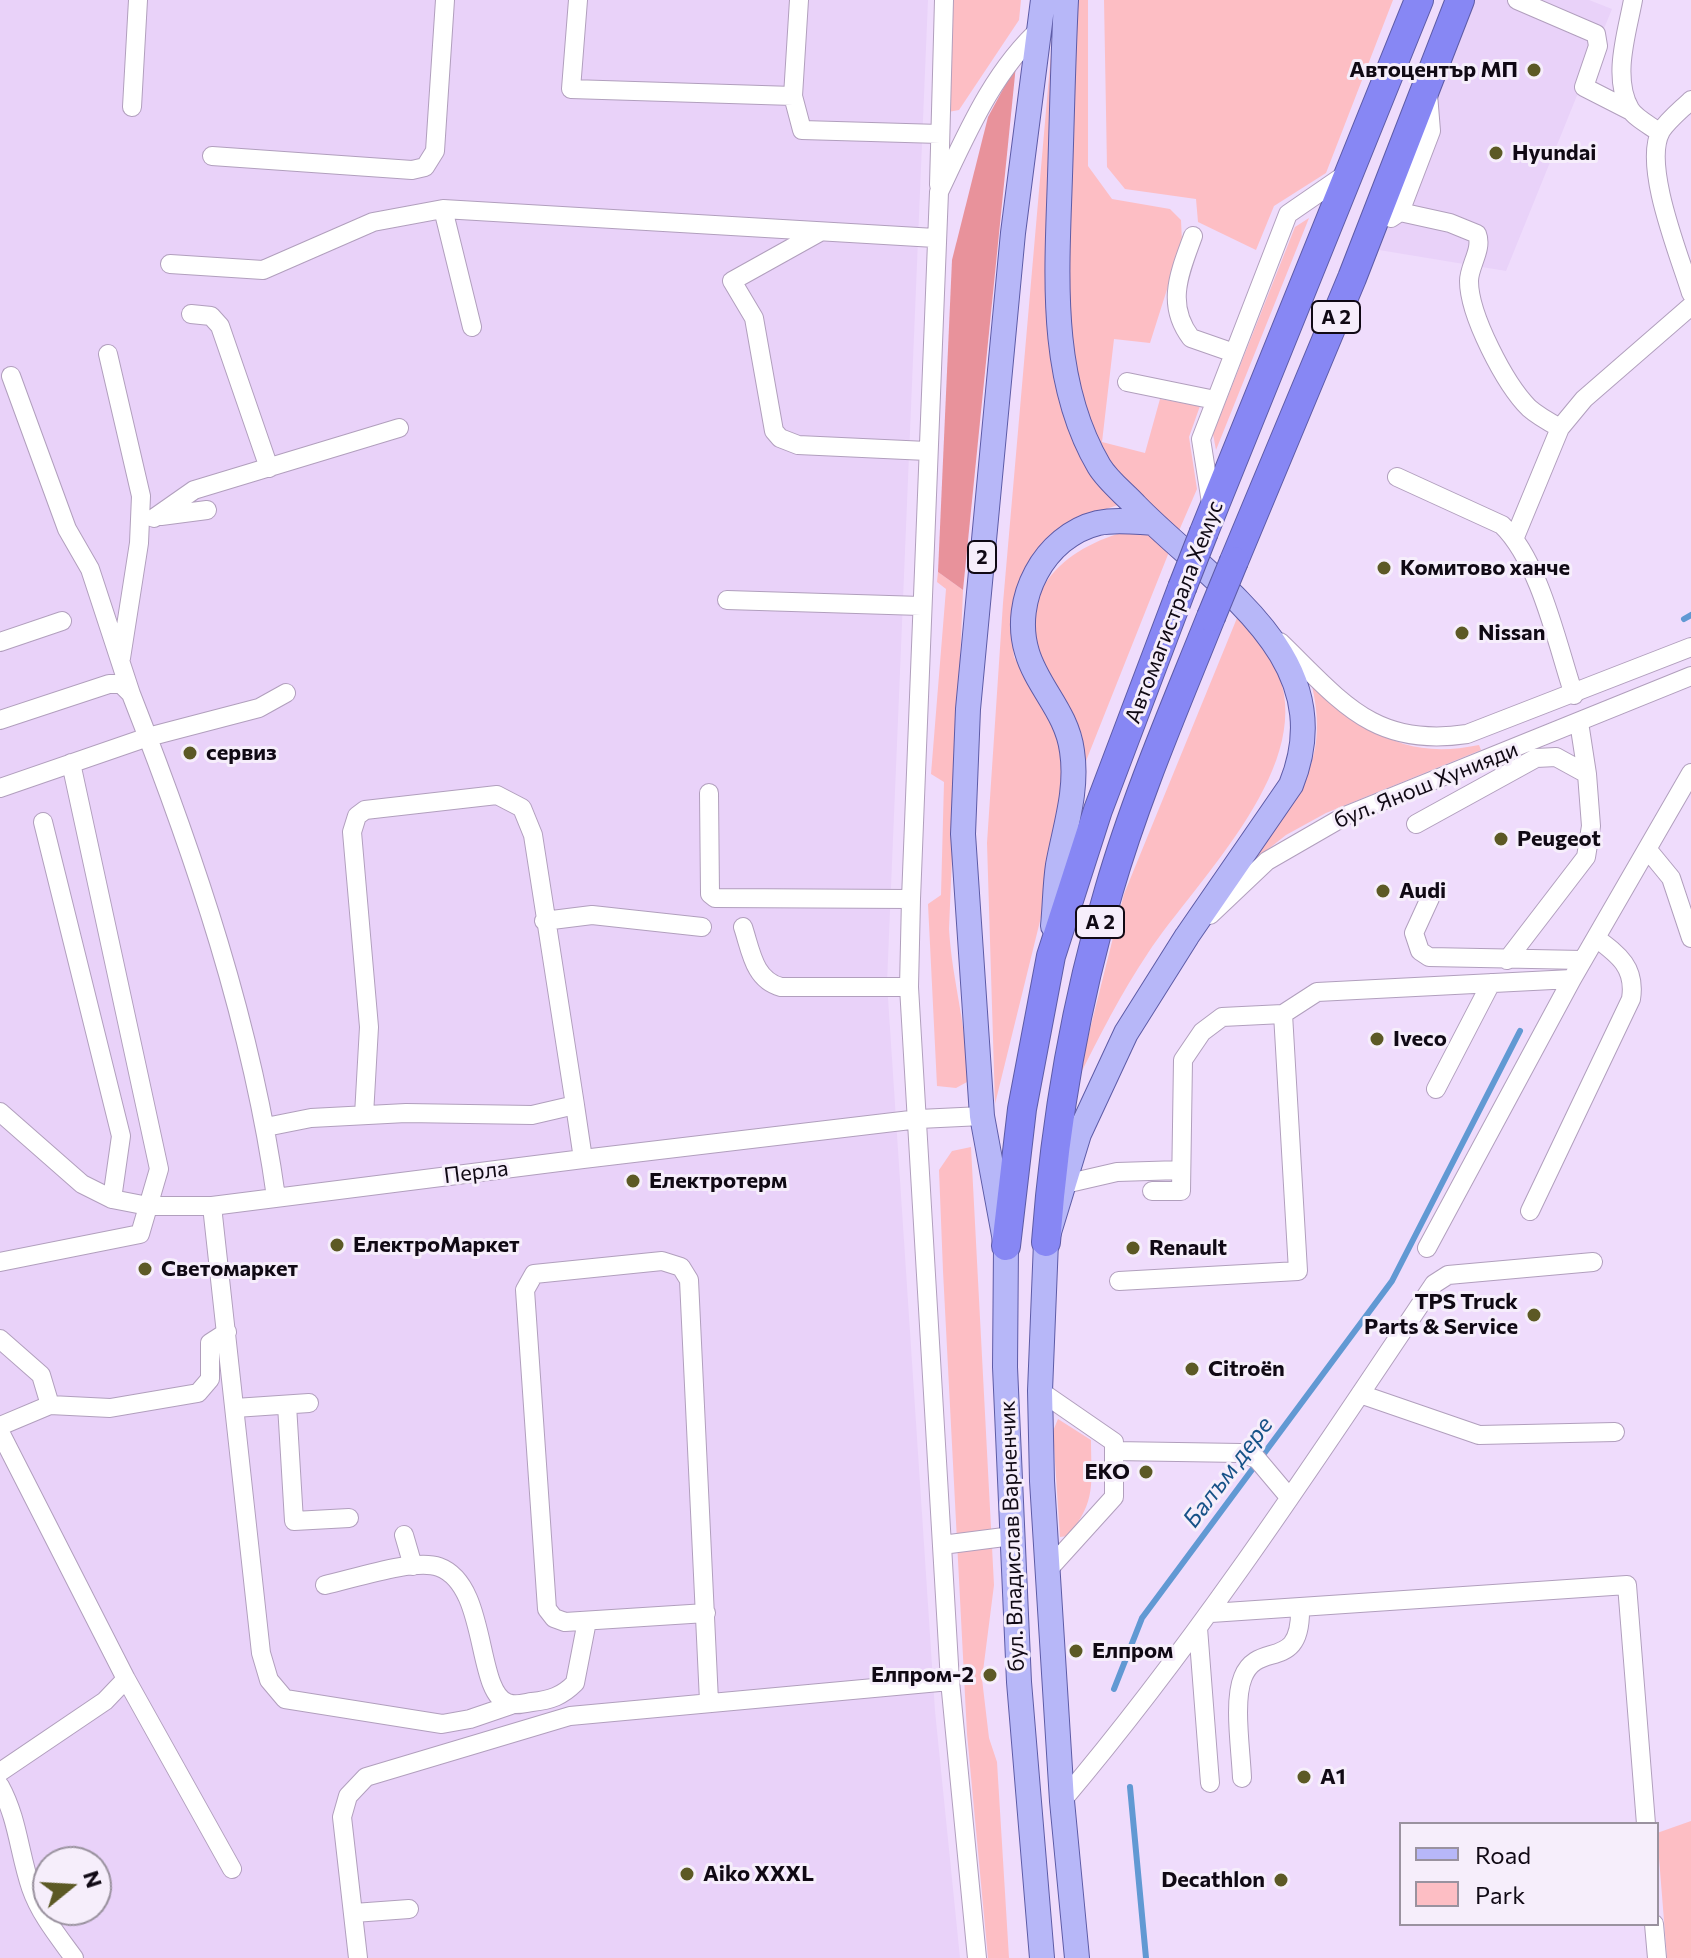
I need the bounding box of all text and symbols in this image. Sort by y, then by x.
place label: Автоцентър МП [1349,57,1518,83]
marker: Автоцентър МП [1525,61,1543,79]
place label: Hyundai [1512,140,1596,166]
marker: Hyundai [1487,144,1505,162]
road number: A 2 [1312,301,1360,333]
street label: Автомагистрала Хемус [1119,497,1229,727]
road number: 2 [968,541,996,573]
place label: Комитово ханче [1400,555,1570,581]
marker: Комитово ханче [1375,559,1393,577]
place label: Nissan [1478,620,1545,646]
marker: Nissan [1453,624,1471,642]
street label: бул. Янош Хунияди [1330,736,1522,834]
place label: сервиз [206,740,277,766]
marker: сервиз [181,744,199,762]
place label: Peugeot [1517,826,1601,852]
marker: Peugeot [1492,830,1510,848]
place label: Audi [1399,878,1446,904]
marker: Audi [1374,882,1392,900]
road number: A 2 [1076,906,1124,938]
place label: Iveco [1393,1026,1447,1052]
marker: Iveco [1368,1030,1386,1048]
street label: Перла [442,1155,510,1189]
place label: Електротерм [649,1168,787,1194]
marker: Електротерм [624,1172,642,1190]
place label: ЕлектроМаркет [353,1232,520,1258]
place label: Renault [1149,1235,1227,1261]
marker: ЕлектроМаркет [328,1236,346,1254]
marker: Renault [1124,1239,1142,1257]
place label: Светомаркет [161,1256,298,1282]
marker: Светомаркет [136,1260,154,1278]
place label: TPS Truck Parts & Service [1364,1289,1518,1340]
marker: TPS Truck Parts & Service [1525,1306,1543,1324]
place label: Citroën [1208,1356,1285,1382]
marker: Citroën [1183,1360,1201,1378]
street label: бул. Владислав Варненчик [994,1400,1030,1672]
water label: Балъм дере [1177,1411,1279,1533]
place label: EKO [1084,1459,1130,1485]
marker: EKO [1137,1463,1155,1481]
place label: Елпром [1092,1638,1173,1664]
marker: Елпром [1067,1642,1085,1660]
place label: Елпром-2 [871,1662,974,1688]
marker: Елпром-2 [981,1666,999,1684]
place label: A1 [1320,1764,1346,1790]
marker: A1 [1295,1768,1313,1786]
legend [1399,1822,1659,1926]
text: Road [1475,1840,1531,1869]
north arrow [32,1846,112,1926]
place label: Aiko XXXL [703,1861,814,1887]
marker: Aiko XXXL [678,1865,696,1883]
text: N [78,1867,109,1891]
place label: Decathlon [1161,1867,1265,1893]
marker: Decathlon [1272,1871,1290,1889]
text: Park [1475,1880,1525,1909]

